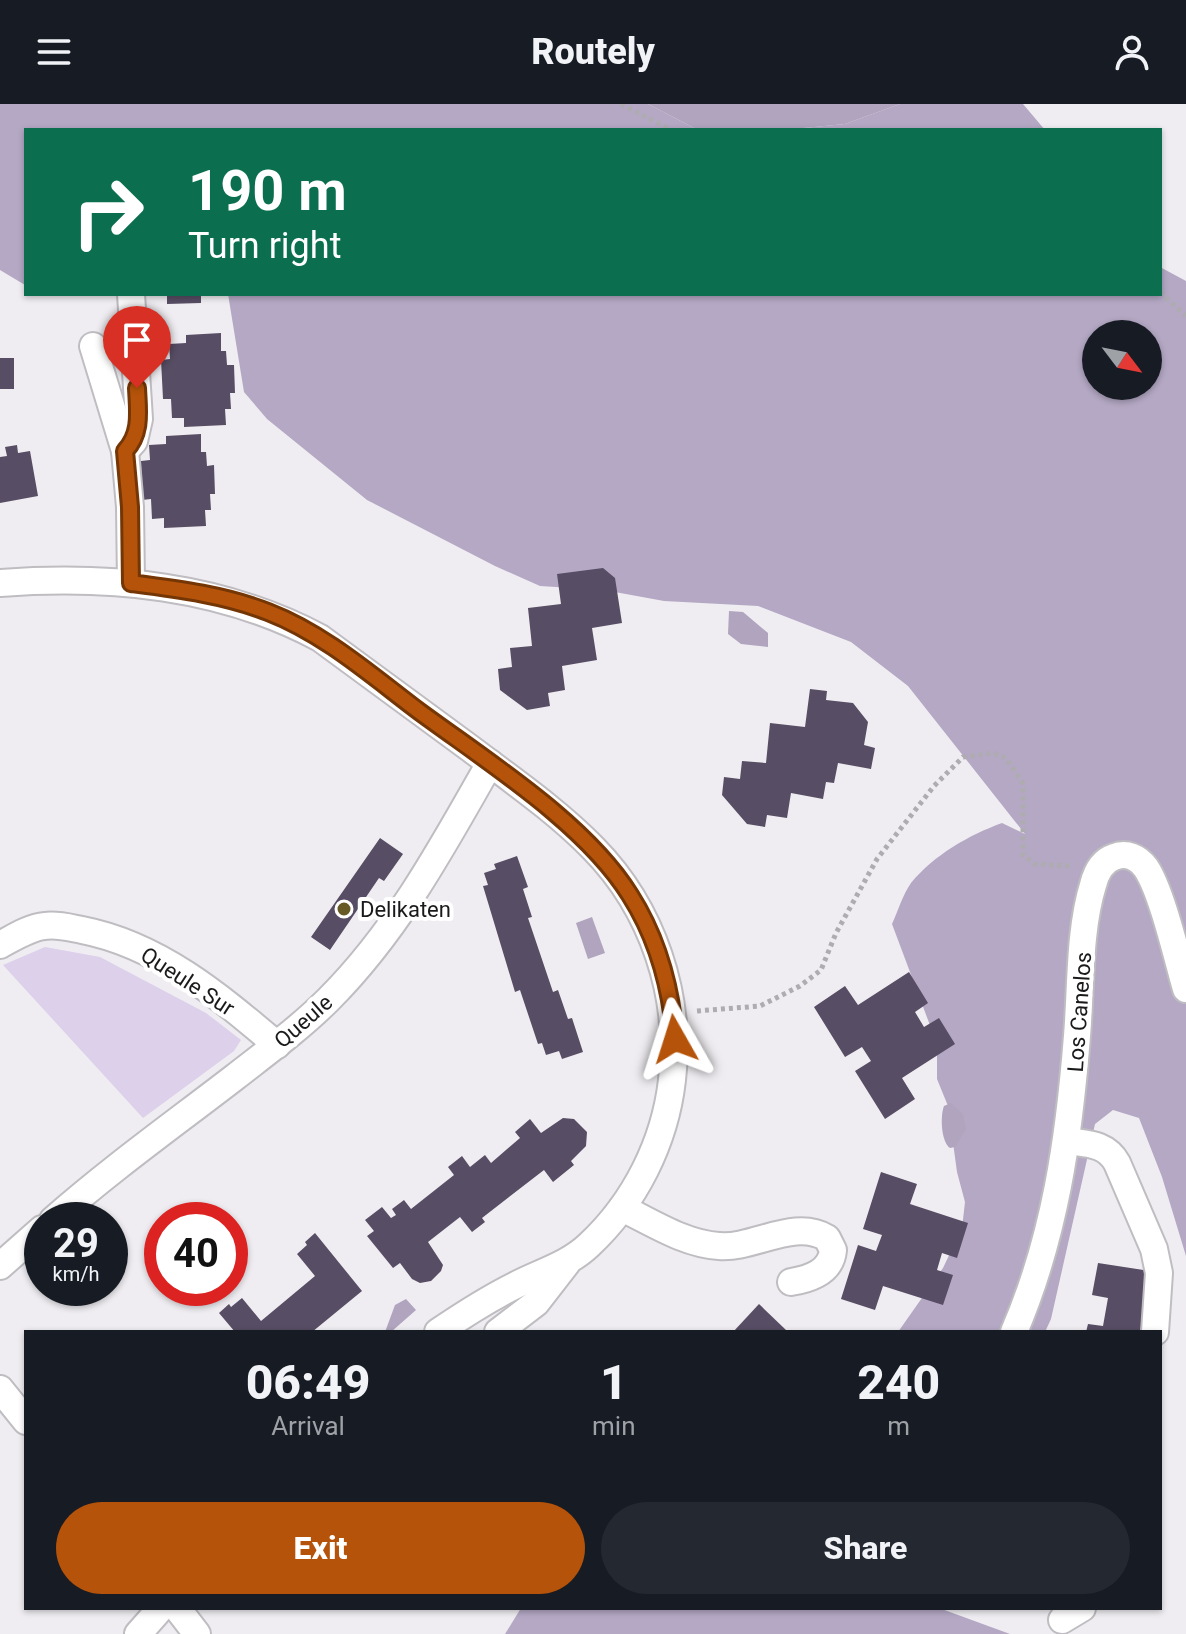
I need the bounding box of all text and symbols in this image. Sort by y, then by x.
icon: menu [32,30,76,74]
icon: person [1110,30,1154,74]
text: Routely [531,31,655,73]
text: 190 m [188,158,347,224]
icon: right [56,160,160,264]
text: Turn right [188,225,341,267]
pin [103,306,171,388]
icon: arrive [115,318,159,362]
north arrow [1082,320,1162,400]
map controls [1082,320,1162,400]
place label: Delikaten [360,897,451,922]
marker: Delikaten [335,900,353,918]
street label: Queule Sur [136,942,240,1021]
street label: Los Canelos [1063,951,1096,1073]
street label: Queule [269,990,337,1053]
position arrow [633,997,717,1081]
speed limit sign: 40 [144,1202,248,1306]
text: 29 [53,1220,99,1267]
text: km/h [53,1262,99,1286]
text: 06:49 [246,1354,370,1411]
text: 1 [600,1354,628,1411]
text: 240 [857,1354,940,1411]
text: Arrival [271,1411,345,1441]
text: min [592,1411,636,1441]
text: m [887,1411,910,1441]
button: Exit [56,1502,585,1594]
button: Share [601,1502,1130,1594]

